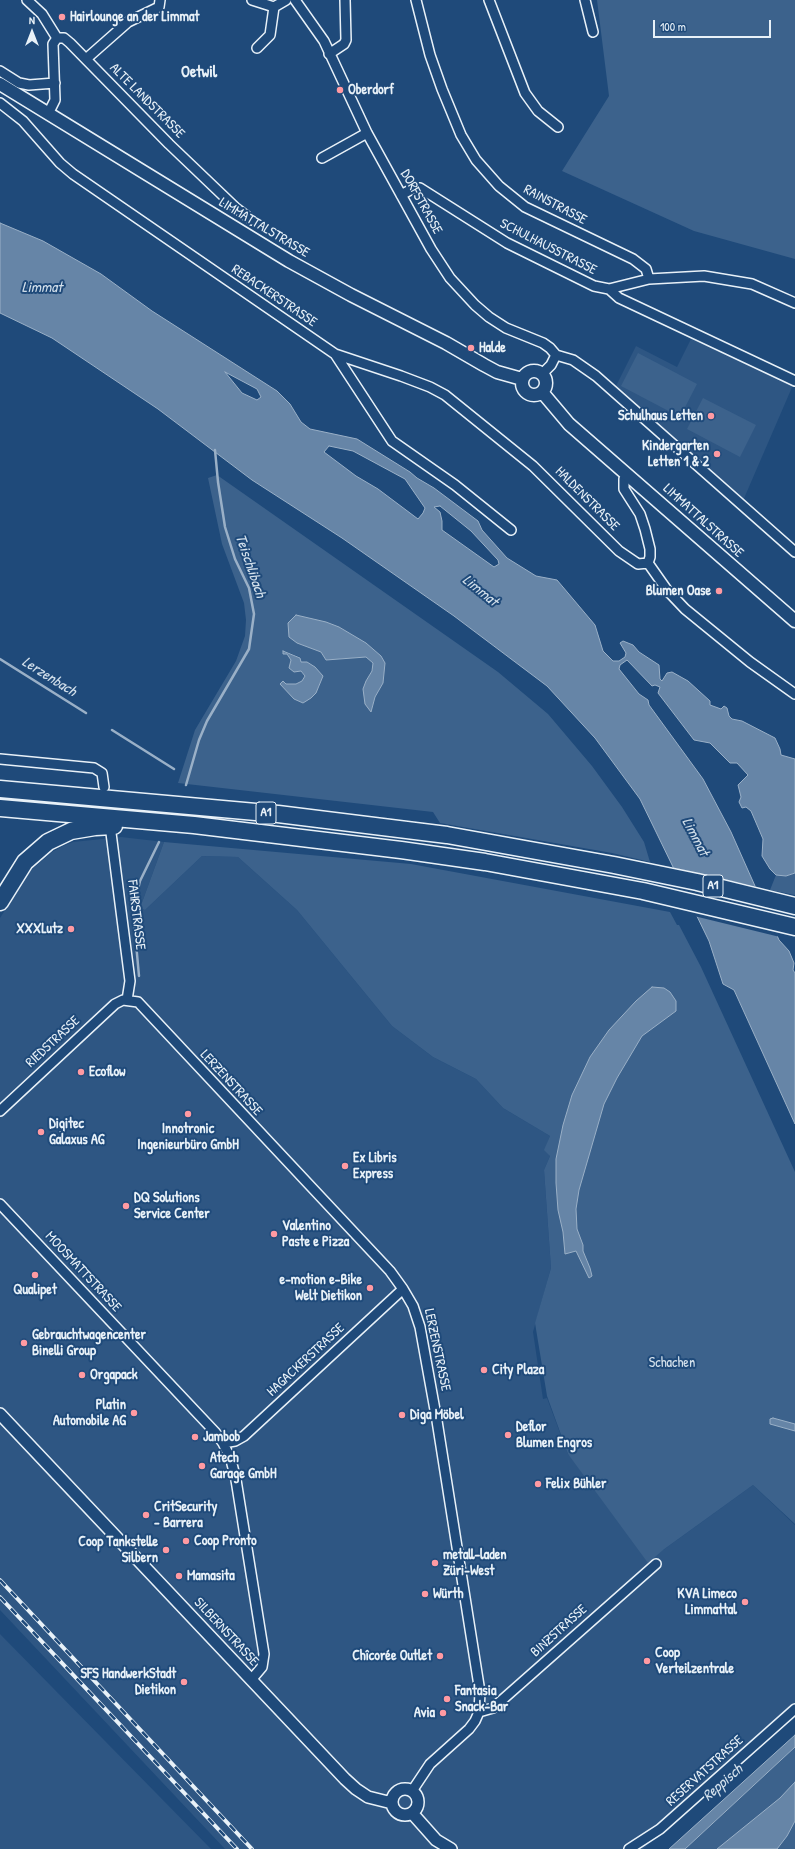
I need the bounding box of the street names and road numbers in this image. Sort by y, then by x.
street label: ALTE LANDSTRASSE [106,60,188,142]
street label: DORFSTRASSE [396,167,446,237]
street label: RAINSTRASSE [521,181,589,229]
street label: LIMMATTALSTRASSE [216,194,312,262]
street label: SCHULHAUSSTRASSE [497,215,599,279]
street label: REBACKERSTRASSE [228,261,320,331]
street label: HALDENSTRASSE [551,463,623,535]
street label: LIMMATTALSTRASSE [659,481,747,561]
road number: A1 [256,802,276,824]
road number: A1 [703,875,723,897]
street label: FAHRSTRASSE [123,879,149,951]
street label: RIEDSTRASSE [23,1013,83,1071]
street label: LERZENSTRASSE [196,1047,266,1119]
street label: MOOSMATTSTRASSE [41,1228,125,1316]
street label: LERZENSTRASSE [420,1307,454,1393]
street label: HAGACKERSTRASSE [264,1320,348,1400]
street label: SILBERNSTRASSE [190,1594,262,1670]
street label: BINZSTRASSE [527,1601,591,1661]
street label: RESERVATSTRASSE [663,1732,747,1810]

